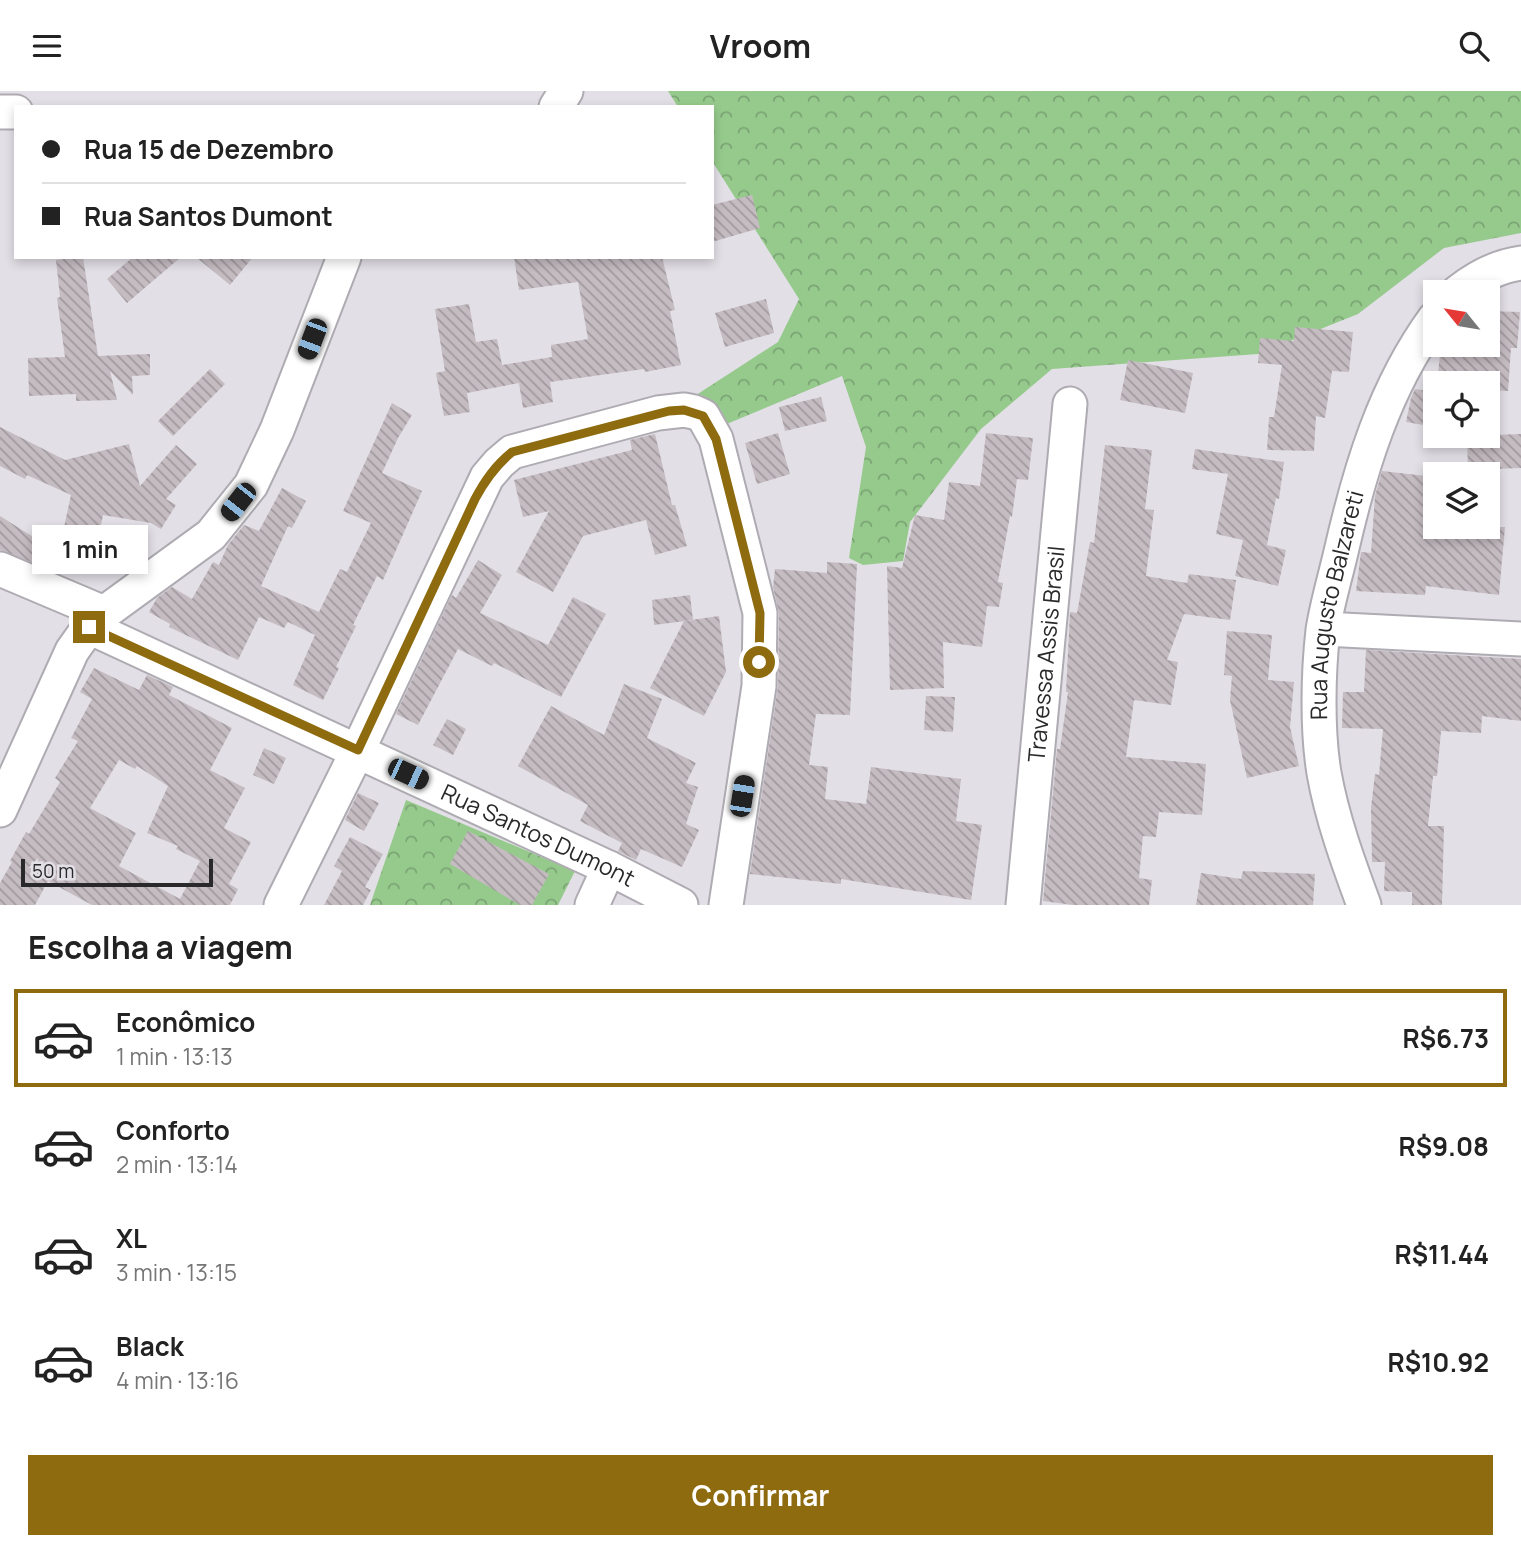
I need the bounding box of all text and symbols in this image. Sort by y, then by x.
text: Vroom [710,24,811,68]
icon: menu [28,27,66,65]
icon: search [1455,27,1493,65]
text: Rua 15 de Dezembro [84,131,334,167]
text: Rua Santos Dumont [84,198,333,234]
north arrow [1423,280,1500,357]
map controls [1423,280,1500,539]
car [295,316,330,362]
button: locate [1423,371,1500,448]
button: layers [1423,462,1500,539]
car [217,479,260,525]
street label: Rua Augusto Balzareti [1302,486,1371,720]
callout: 1 min [31,525,147,575]
text: 1 min [62,533,118,565]
street label: Travessa Assis Brasil [1019,544,1072,764]
route end [73,611,105,643]
route start [743,646,775,678]
car [385,756,432,792]
car [729,774,756,818]
street label: Rua Santos Dumont [436,776,641,894]
scale bar [21,856,214,888]
text: 50 m [32,858,74,884]
text: Escolha a viagem [28,925,293,969]
text: Econômico [116,1004,255,1040]
icon: car [32,1007,95,1070]
text: R$6.73 [1402,1020,1489,1056]
text: 1 min · 13:13 [116,1040,233,1072]
text: Conforto [116,1112,230,1148]
icon: car [32,1115,95,1178]
text: R$9.08 [1399,1128,1489,1164]
text: 2 min · 13:14 [116,1148,238,1180]
text: XL [116,1220,147,1256]
icon: car [32,1223,95,1286]
text: R$11.44 [1395,1236,1489,1272]
text: 3 min · 13:15 [116,1256,237,1288]
text: Black [116,1328,184,1364]
icon: car [32,1331,95,1394]
text: R$10.92 [1387,1344,1489,1380]
text: 4 min · 13:16 [116,1364,239,1396]
button: Confirmar [28,1455,1493,1535]

